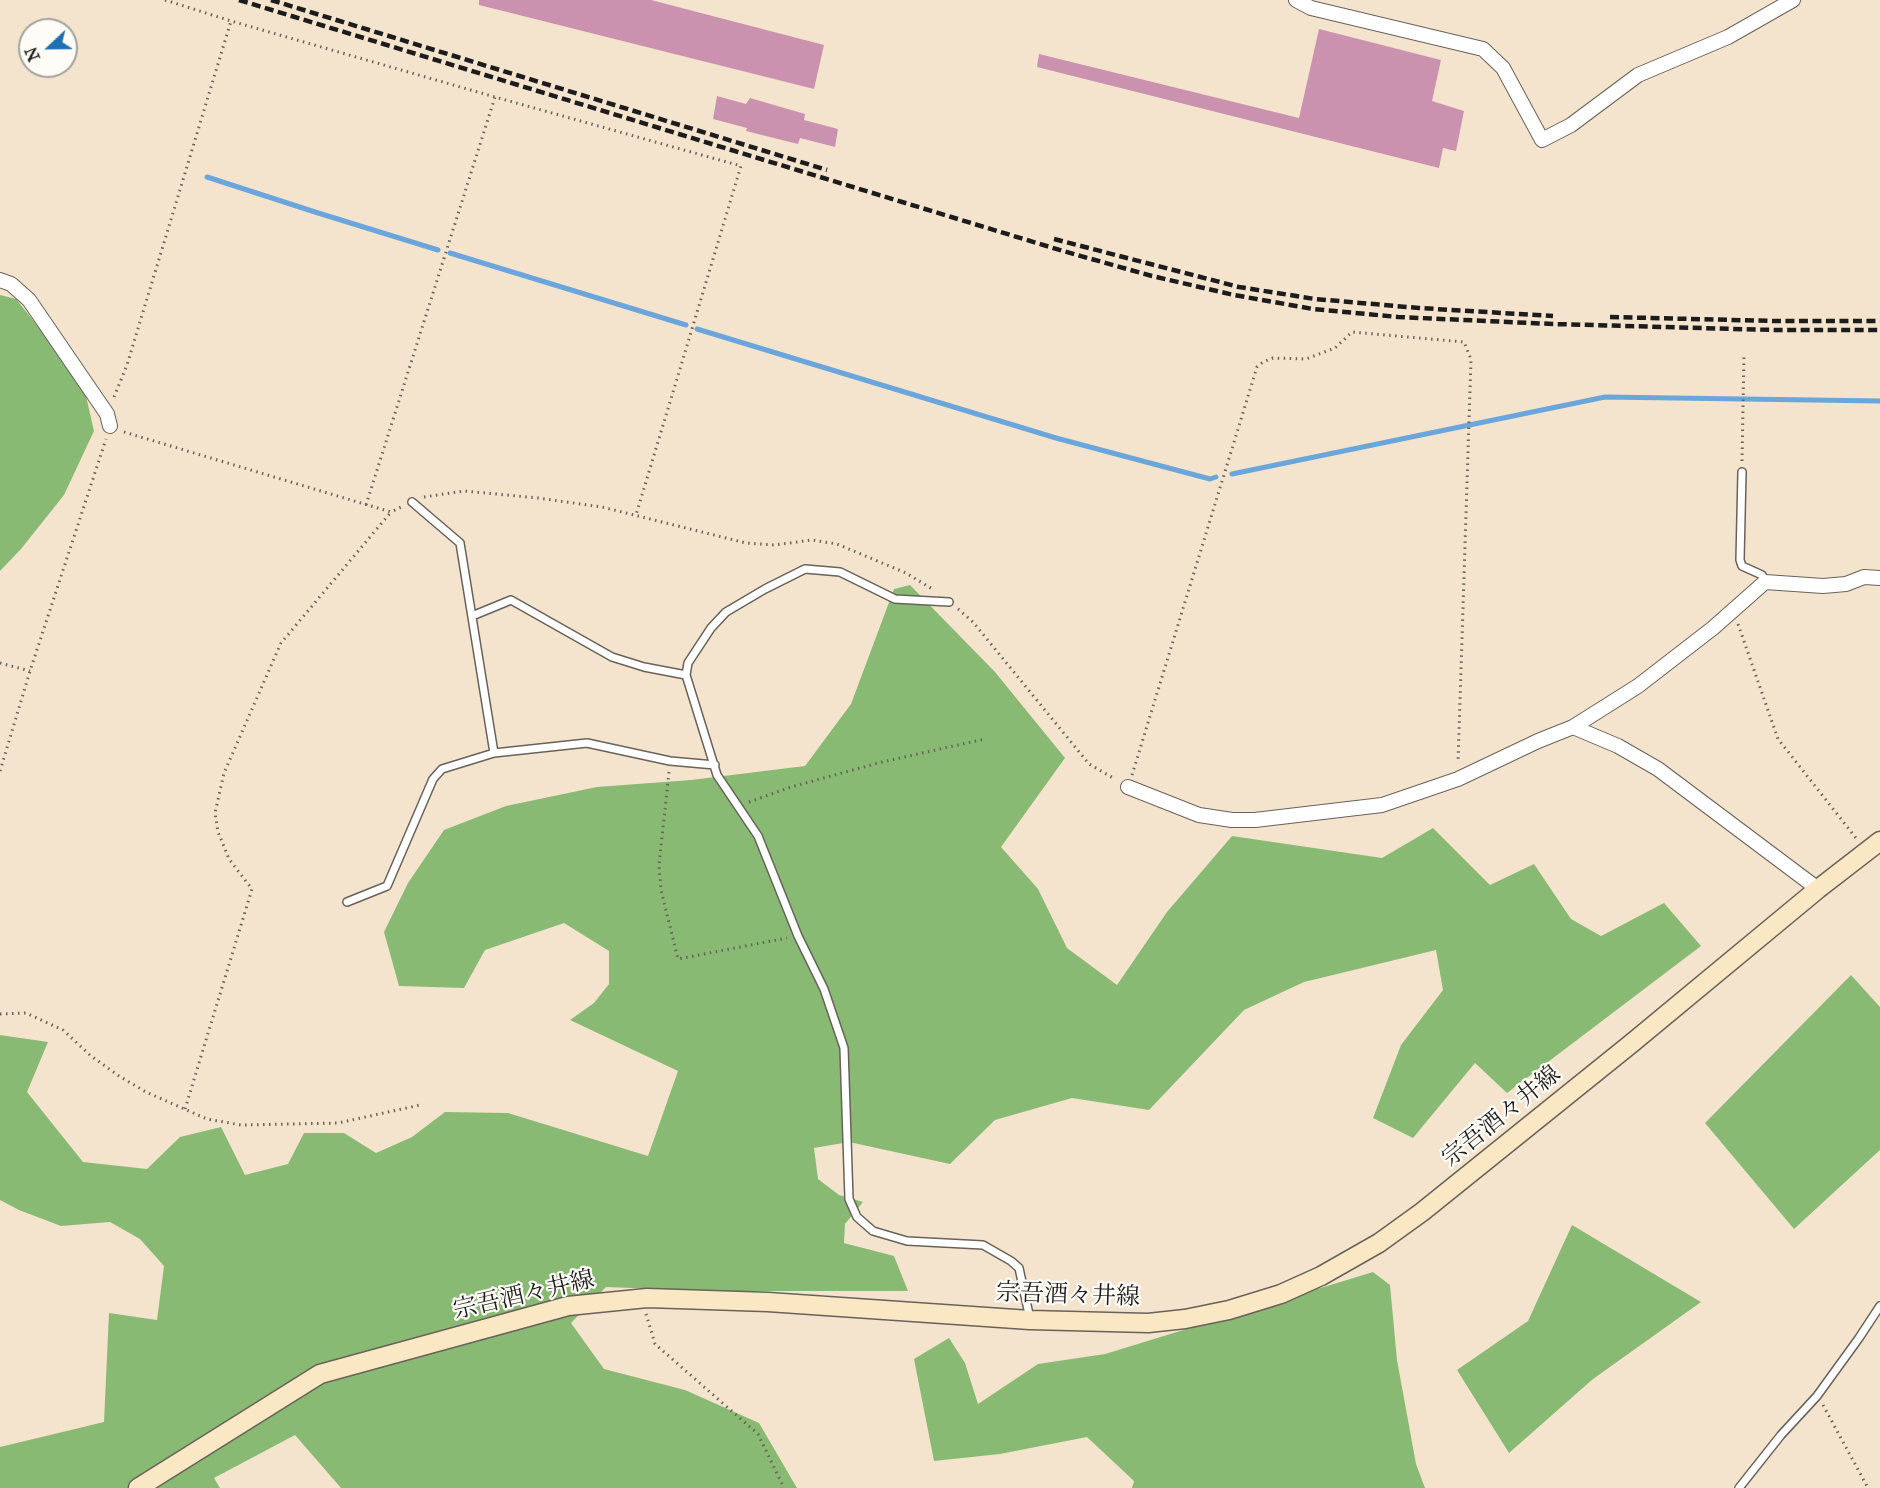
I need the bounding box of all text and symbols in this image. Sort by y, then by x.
north arrow [18,18,78,78]
text: N [21,44,44,64]
street label: 宗吾酒々井線 [1437,1060,1567,1174]
street label: 宗吾酒々井線 [451,1266,597,1326]
street label: 宗吾酒々井線 [996,1279,1140,1313]

